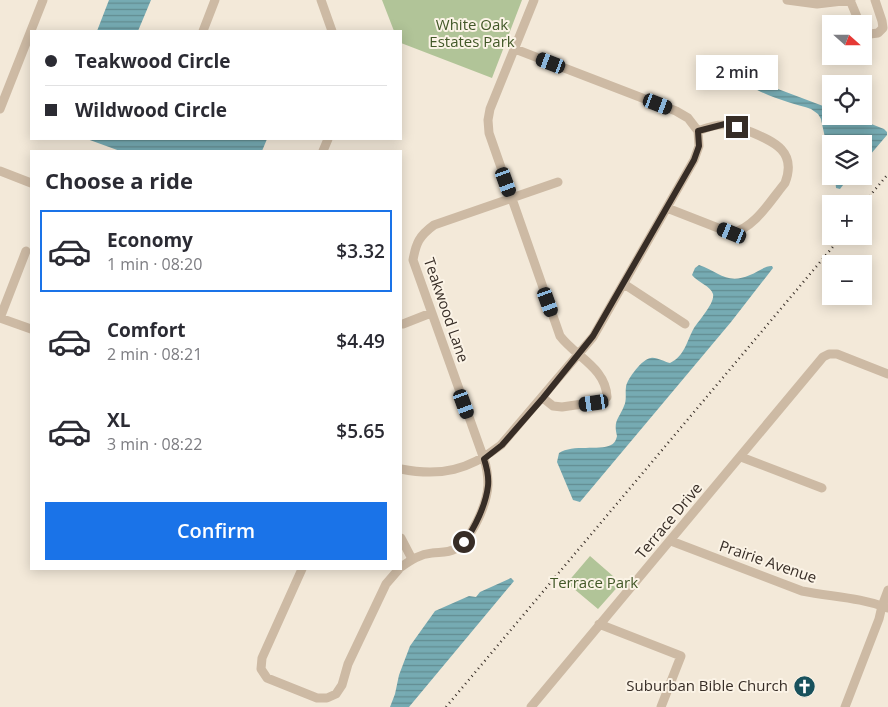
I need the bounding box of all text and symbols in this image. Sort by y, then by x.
park label: White Oak Estates Park [429,14,515,51]
north arrow [822,15,872,65]
map controls [822,15,872,305]
text: Teakwood Circle [75,48,231,74]
car [534,51,567,75]
callout: 2 min [696,54,778,90]
text: 2 min [715,61,759,83]
button: locate [822,75,872,125]
car [641,92,674,116]
text: Wildwood Circle [75,97,227,123]
route end [726,116,748,138]
button: layers [822,135,872,185]
text: Choose a ride [45,165,193,195]
car [493,165,518,199]
button: + [822,195,872,245]
car [715,220,748,246]
text: Economy [107,227,193,253]
icon: car [47,229,92,274]
text: $3.32 [336,238,385,264]
text: 1 min · 08:20 [107,253,202,275]
street label: Teakwood Lane [420,255,474,365]
button: − [822,255,872,305]
car [535,285,560,319]
text: Comfort [107,317,186,343]
icon: car [47,319,92,364]
text: $4.49 [336,328,385,354]
text: 2 min · 08:21 [107,343,202,365]
car [451,387,476,421]
car [578,393,609,413]
text: XL [107,407,130,433]
icon: car [47,409,92,454]
text: $5.65 [336,418,385,444]
text: 3 min · 08:22 [107,433,202,455]
street label: Terrace Drive [631,478,706,563]
button: Confirm [45,502,387,560]
route start [453,531,475,553]
street label: Prairie Avenue [717,535,820,587]
park label: Terrace Park [550,572,638,592]
church icon: Suburban Bible Church [792,674,816,698]
place label: Suburban Bible Church [626,675,788,695]

